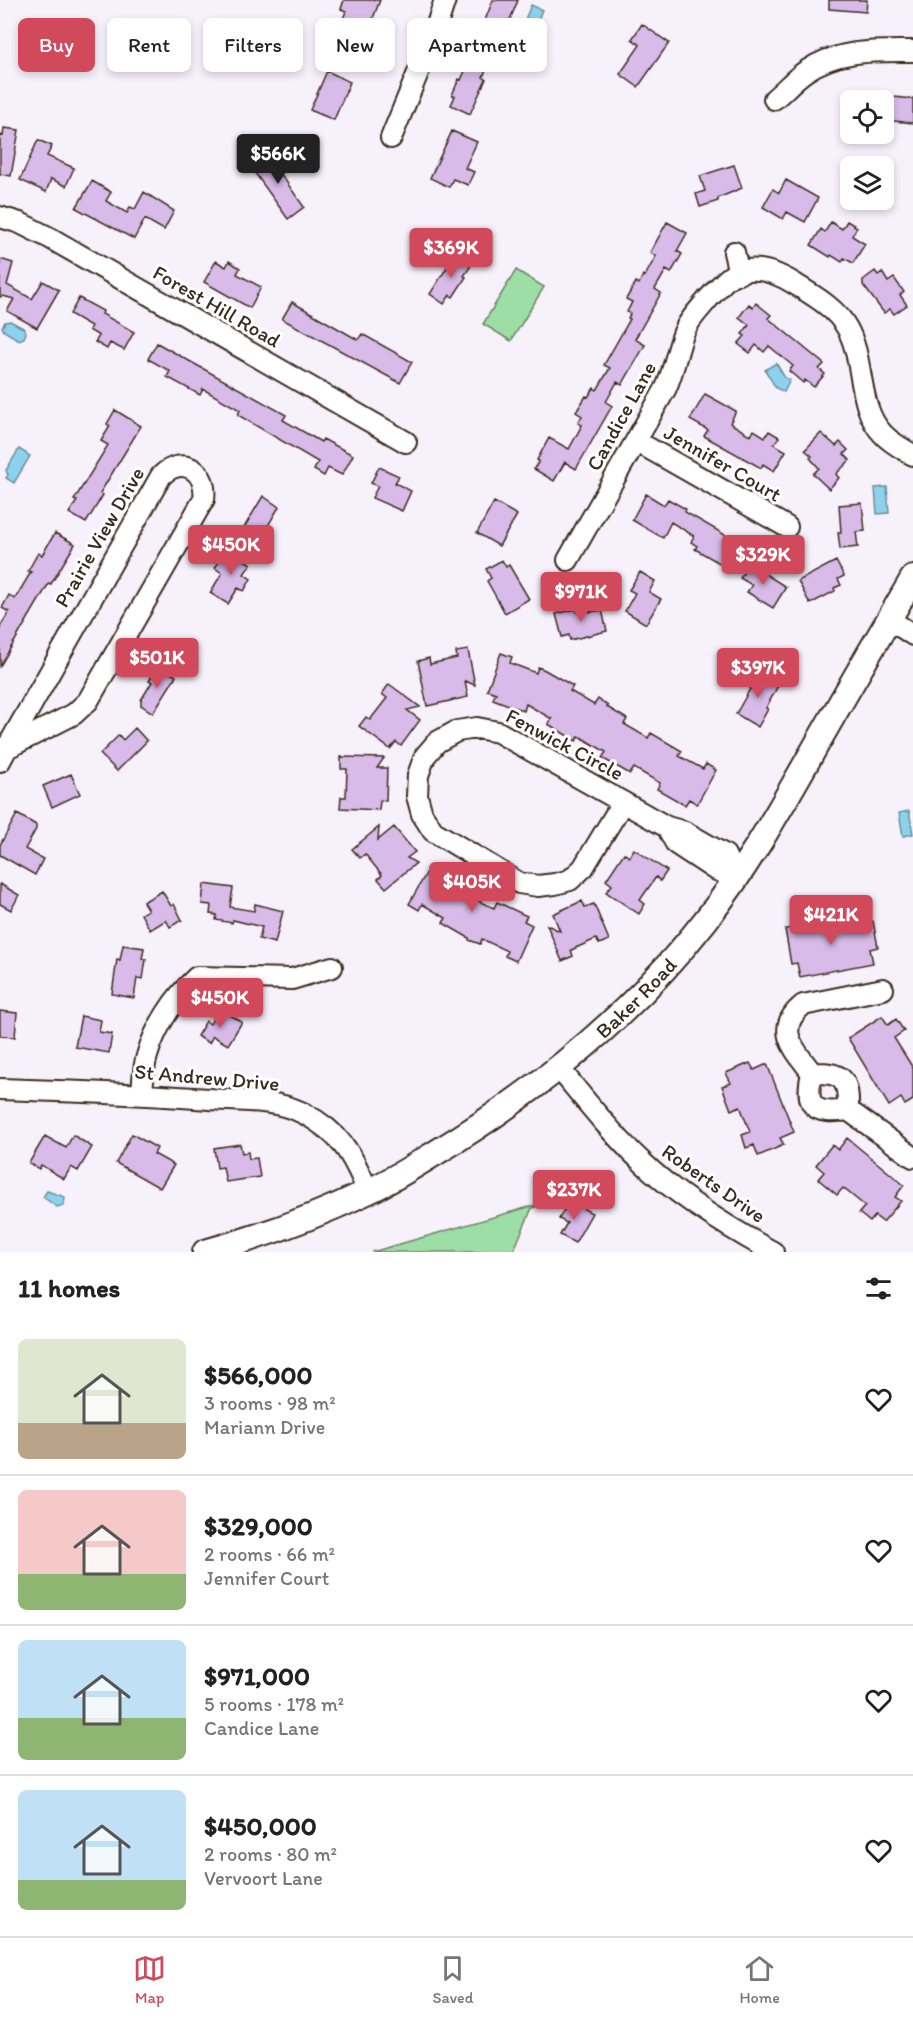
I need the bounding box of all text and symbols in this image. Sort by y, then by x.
chip: Buy [18,18,95,72]
chip: Rent [107,18,191,72]
chip: Filters [203,18,303,72]
chip: New [315,18,395,72]
chip: Apartment [407,18,547,72]
map controls [840,90,894,210]
button: locate [840,90,894,144]
pin: $566K [236,134,320,185]
text: $566K [251,141,305,165]
button: layers [840,156,894,210]
pin: $369K [409,228,493,279]
text: $369K [424,235,478,259]
street label: Forest Hill Road [149,259,286,353]
street label: Candice Lane [581,357,661,475]
street label: Jennifer Court [660,419,786,507]
street label: Prairie View Drive [49,462,149,612]
pin: $450K [189,525,273,576]
text: $450K [202,532,260,556]
pin: $329K [721,535,805,586]
text: $329K [736,542,790,566]
pin: $971K [539,572,623,623]
text: $971K [555,579,607,603]
pin: $501K [115,638,199,689]
text: $501K [129,645,185,669]
pin: $397K [716,648,800,699]
text: $397K [731,655,785,679]
street label: Fenwick Circle [502,703,628,785]
pin: $405K [430,862,514,913]
text: $405K [443,869,501,893]
pin: $421K [789,895,873,946]
text: $421K [804,902,858,926]
street label: Baker Road [590,952,682,1043]
pin: $450K [178,978,262,1029]
text: $450K [191,985,249,1009]
street label: St Andrew Drive [134,1058,280,1096]
street label: Roberts Drive [657,1138,771,1228]
pin: $237K [532,1170,616,1221]
text: $237K [547,1177,601,1201]
text: 11 homes [18,1272,120,1304]
icon: filters [862,1272,895,1305]
text: $566,000 [204,1359,313,1391]
icon: home [66,1363,138,1435]
icon: heart [862,1383,895,1416]
text: 3 rooms · 98 m² [204,1391,336,1415]
text: Mariann Drive [204,1415,325,1439]
text: $329,000 [204,1510,313,1542]
icon: home [66,1514,138,1586]
icon: heart [862,1534,895,1567]
text: 2 rooms · 66 m² [204,1542,335,1566]
text: Jennifer Court [204,1566,329,1590]
text: $971,000 [204,1660,310,1692]
icon: home [66,1664,138,1736]
icon: heart [862,1684,895,1717]
text: 5 rooms · 178 m² [204,1692,344,1716]
text: Candice Lane [204,1716,319,1740]
text: $450,000 [204,1810,317,1842]
icon: home [66,1814,138,1886]
icon: heart [862,1834,895,1867]
text: 2 rooms · 80 m² [204,1842,337,1866]
text: Vervoort Lane [204,1866,323,1890]
tab: Map [133,1952,166,2007]
tab: Saved [432,1952,473,2007]
tab: Home [740,1952,780,2007]

